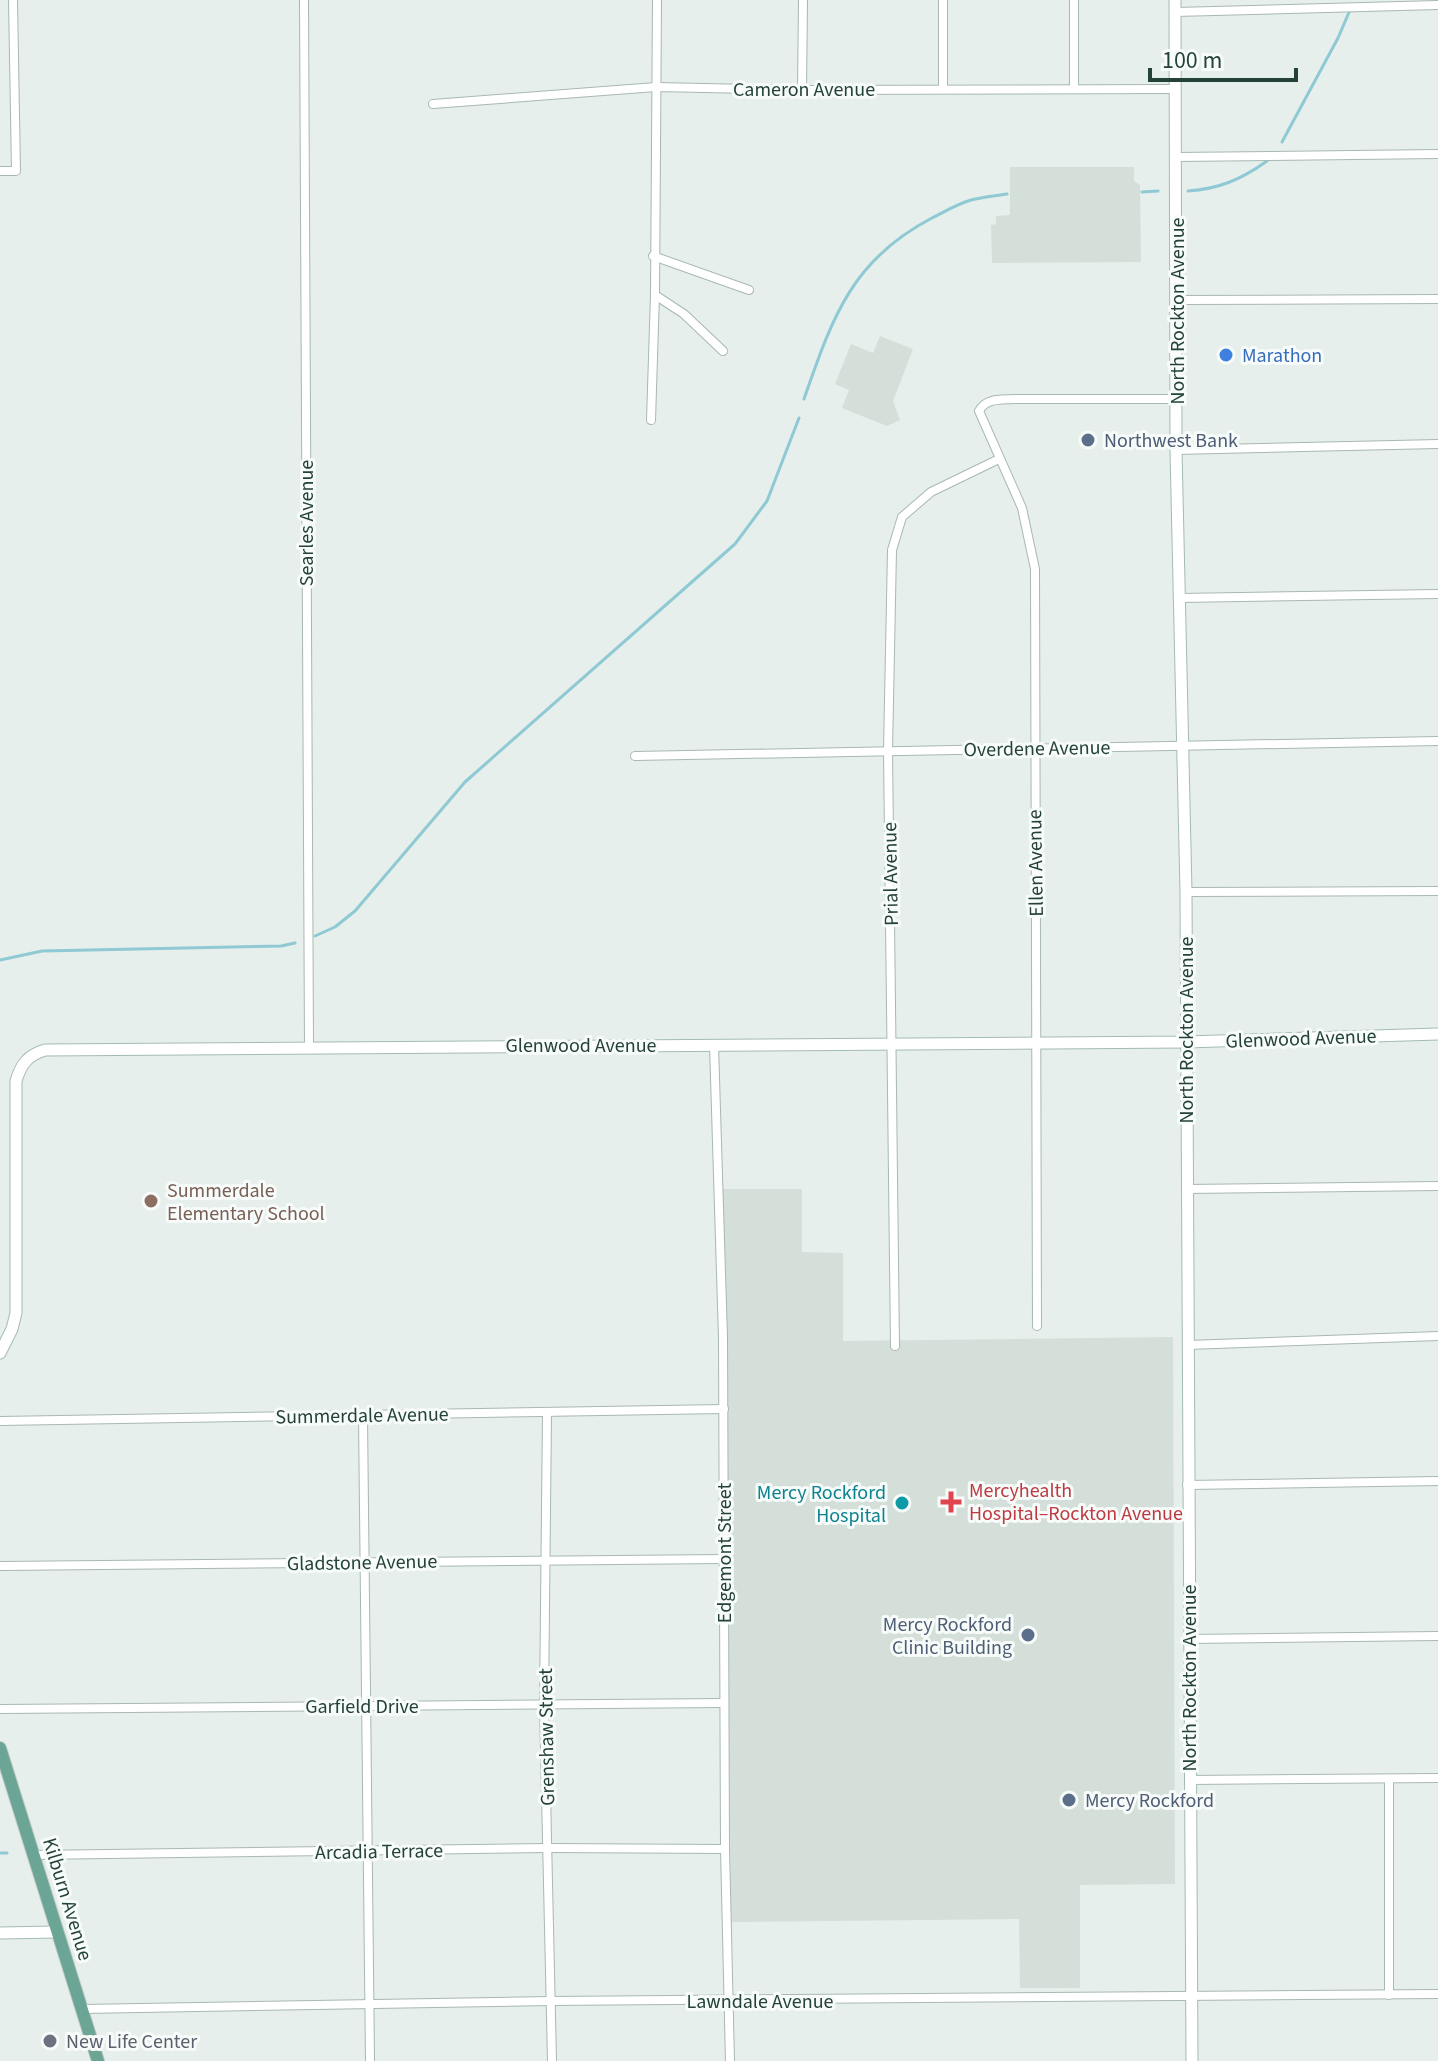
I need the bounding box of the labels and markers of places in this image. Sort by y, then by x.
place label: Marathon [1242,342,1322,370]
marker: Marathon [1217,346,1235,364]
place label: Northwest Bank [1104,427,1238,455]
marker: Northwest Bank [1079,431,1097,449]
place label: Summerdale Elementary School [167,1177,325,1228]
marker: Summerdale Elementary School [142,1192,160,1210]
place label: Mercyhealth Hospital–Rockton Avenue [969,1477,1183,1528]
place label: Mercy Rockford Hospital [757,1479,886,1530]
marker: Mercyhealth Hospital–Rockton Avenue [940,1491,962,1513]
marker: Mercy Rockford Hospital [893,1494,911,1512]
place label: Mercy Rockford Clinic Building [883,1611,1012,1662]
marker: Mercy Rockford Clinic Building [1019,1626,1037,1644]
place label: Mercy Rockford [1085,1787,1214,1815]
marker: Mercy Rockford [1060,1791,1078,1809]
place label: New Life Center [66,2028,197,2056]
marker: New Life Center [41,2032,59,2050]

